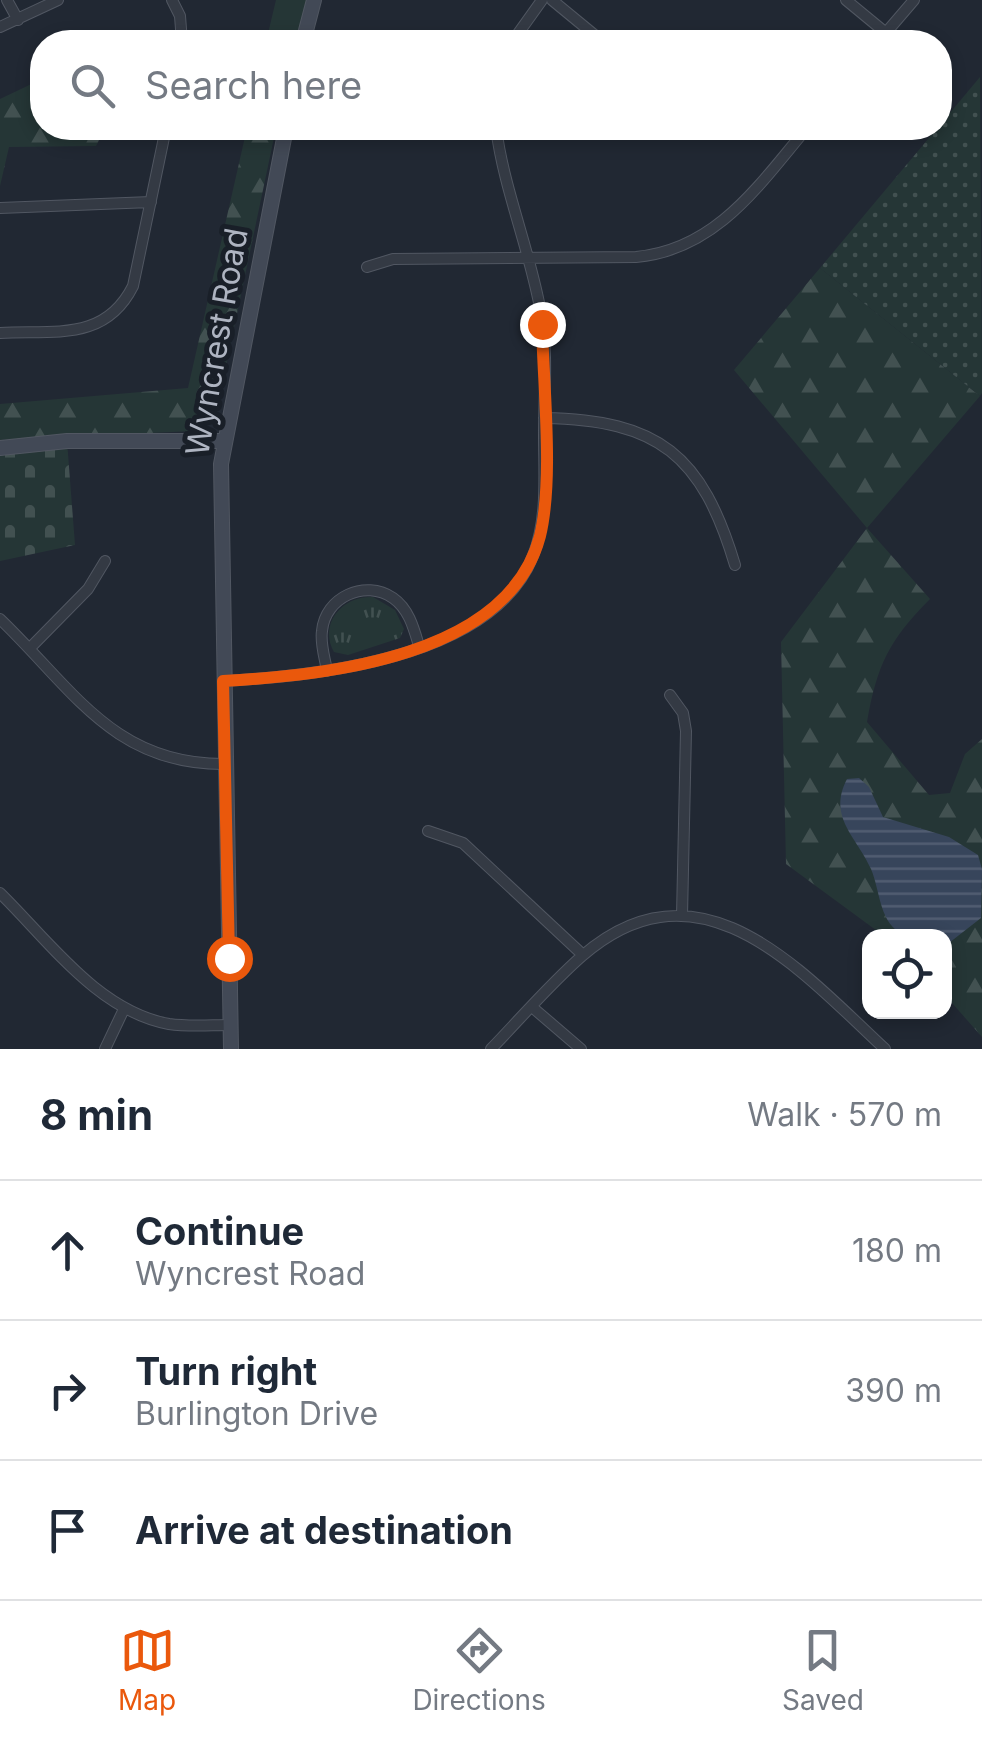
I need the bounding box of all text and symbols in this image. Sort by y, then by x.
search box [30,30,952,140]
icon: search [65,58,120,113]
text: Search here [145,62,362,108]
street label: Wyncrest Road [177,225,256,459]
route end [520,302,566,348]
map controls [862,929,952,1019]
button: locate [862,929,952,1019]
route start [207,936,253,982]
text: 8 min [40,1089,153,1140]
text: Walk · 570 m [747,1095,942,1134]
text: Continue [135,1208,304,1254]
icon: ahead [40,1223,95,1278]
text: 180 m [852,1231,942,1270]
text: Wyncrest Road [135,1254,365,1293]
text: Turn right [135,1348,317,1394]
icon: right [40,1363,95,1418]
text: 390 m [845,1371,942,1410]
text: Burlington Drive [135,1394,378,1433]
icon: arrive [40,1503,95,1558]
text: Arrive at destination [135,1507,513,1553]
tab: Map [118,1623,176,1717]
tab: Directions [412,1623,546,1717]
tab: Saved [782,1623,864,1717]

